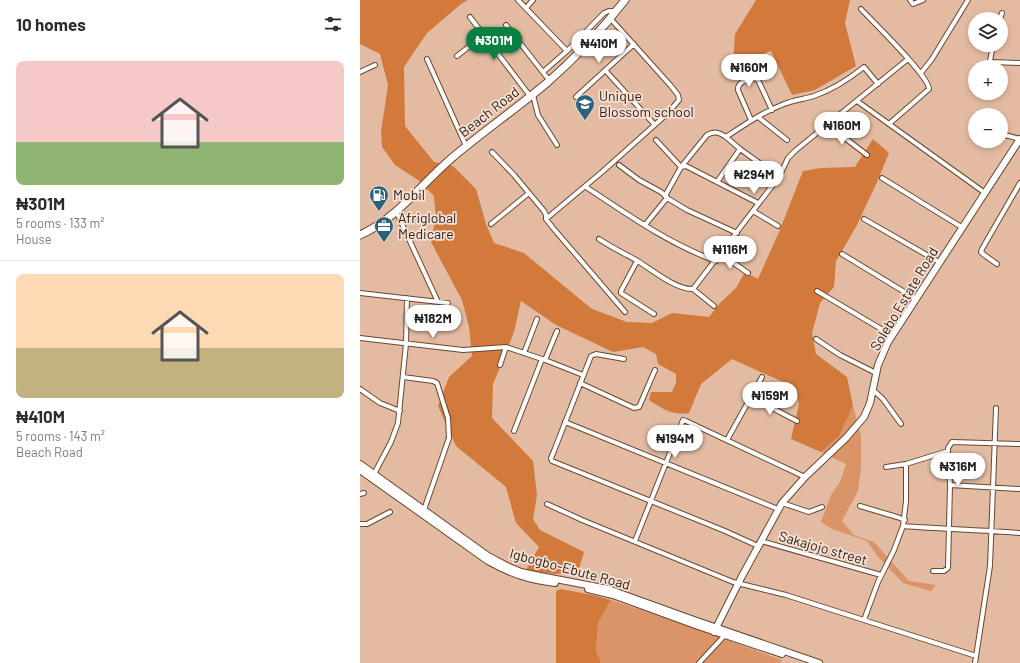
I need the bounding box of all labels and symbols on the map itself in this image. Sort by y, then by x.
pin: ₦301M [466,27,522,61]
pin: ₦410M [571,30,627,64]
pin: ₦160M [721,54,777,88]
street label: Beach Road [455,83,522,140]
place label: Unique Blossom school [599,87,694,120]
school or university icon: Unique Blossom school [574,93,596,121]
pin: ₦160M [814,112,870,146]
pin: ₦294M [726,161,782,195]
fuel station icon: Mobil [368,184,390,212]
place label: Mobil [393,186,425,203]
place label: Afriglobal Medicare [398,209,456,242]
office icon: Afriglobal Medicare [373,215,395,243]
pin: ₦116M [702,236,758,270]
street label: Solebo Estate Road [866,244,941,354]
pin: ₦182M [405,305,461,339]
pin: ₦159M [742,382,798,416]
pin: ₦194M [647,425,703,459]
pin: ₦316M [930,453,986,487]
street label: Sakajojo street [777,527,869,568]
street label: Igbogbo-Ebute Road [508,544,632,593]

